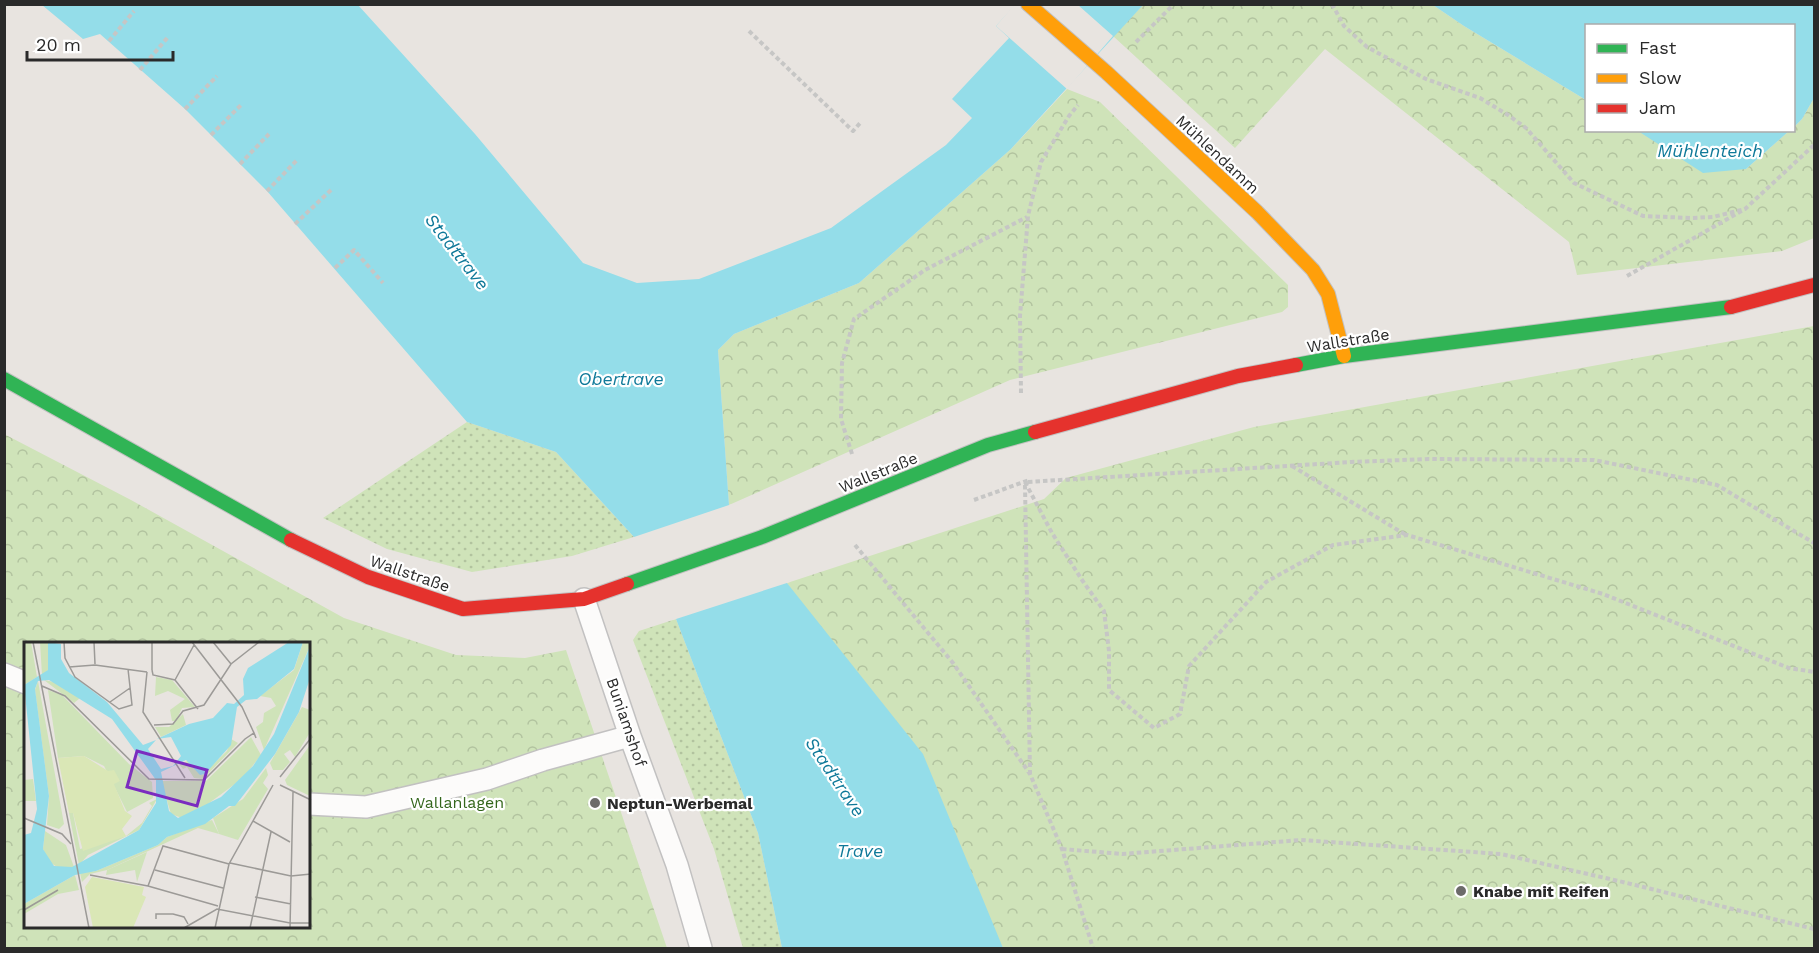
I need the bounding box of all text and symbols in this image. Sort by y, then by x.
scale bar [27,24,172,62]
legend [1585,24,1795,132]
text: 20 m [36,34,81,55]
text: Fast [1639,37,1677,58]
text: Slow [1639,67,1682,88]
text: Jam [1639,97,1676,118]
street label: Mühlendamm [1172,111,1263,198]
water label: Mühlenteich [1657,140,1763,161]
water label: Stadttrave [421,209,494,294]
street label: Wallstraße [1306,325,1391,356]
water label: Obertrave [578,368,664,389]
street label: Wallstraße [836,448,920,497]
street label: Wallstraße [367,551,452,596]
inset map [24,642,310,929]
street label: Buniamshof [602,675,651,770]
water label: Stadttrave [801,733,870,821]
park label: Wallanlagen [410,793,504,812]
place label: Neptun-Werbemal [607,794,753,813]
marker: Neptun-Werbemal [588,796,602,810]
water label: Trave [837,840,883,861]
place label: Knabe mit Reifen [1473,882,1609,901]
marker: Knabe mit Reifen [1454,884,1468,898]

